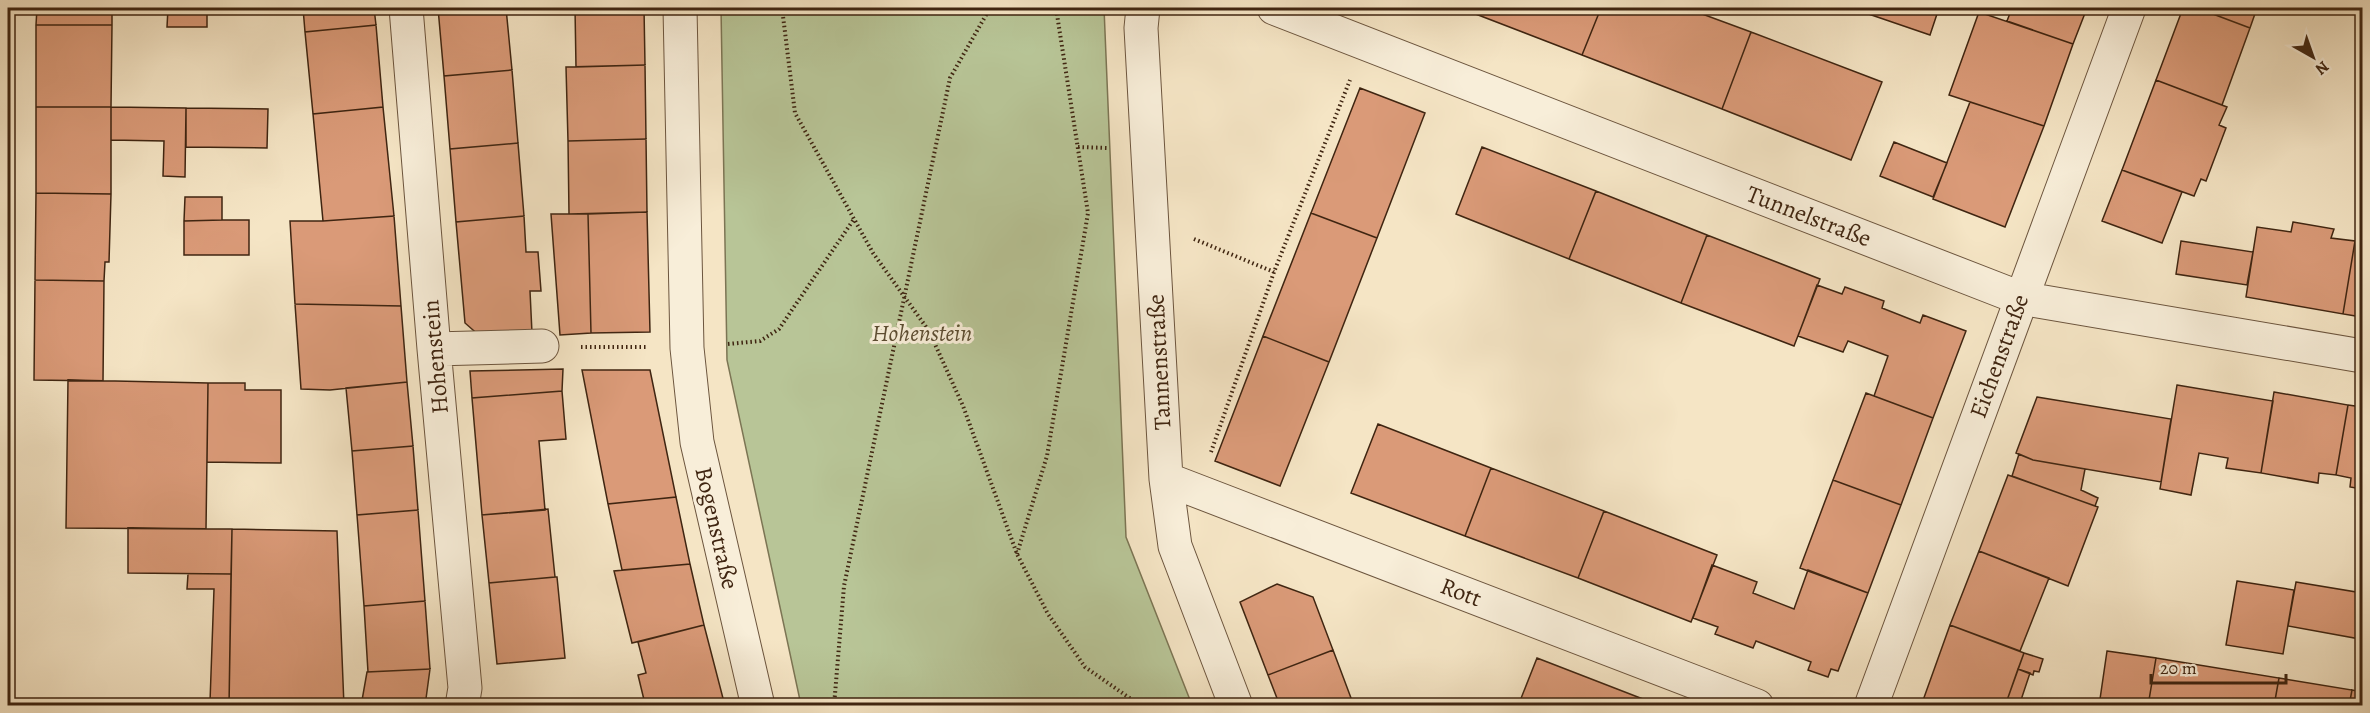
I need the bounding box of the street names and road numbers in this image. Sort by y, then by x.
street label: Tunnelstraße [1742,178,1876,254]
street label: Eichenstraße [1962,290,2036,422]
street label: Tannenstraße [1139,293,1179,431]
street label: Hohenstein [414,299,456,415]
street label: Bogenstraße [687,464,747,592]
street label: Rott [1436,570,1486,614]

